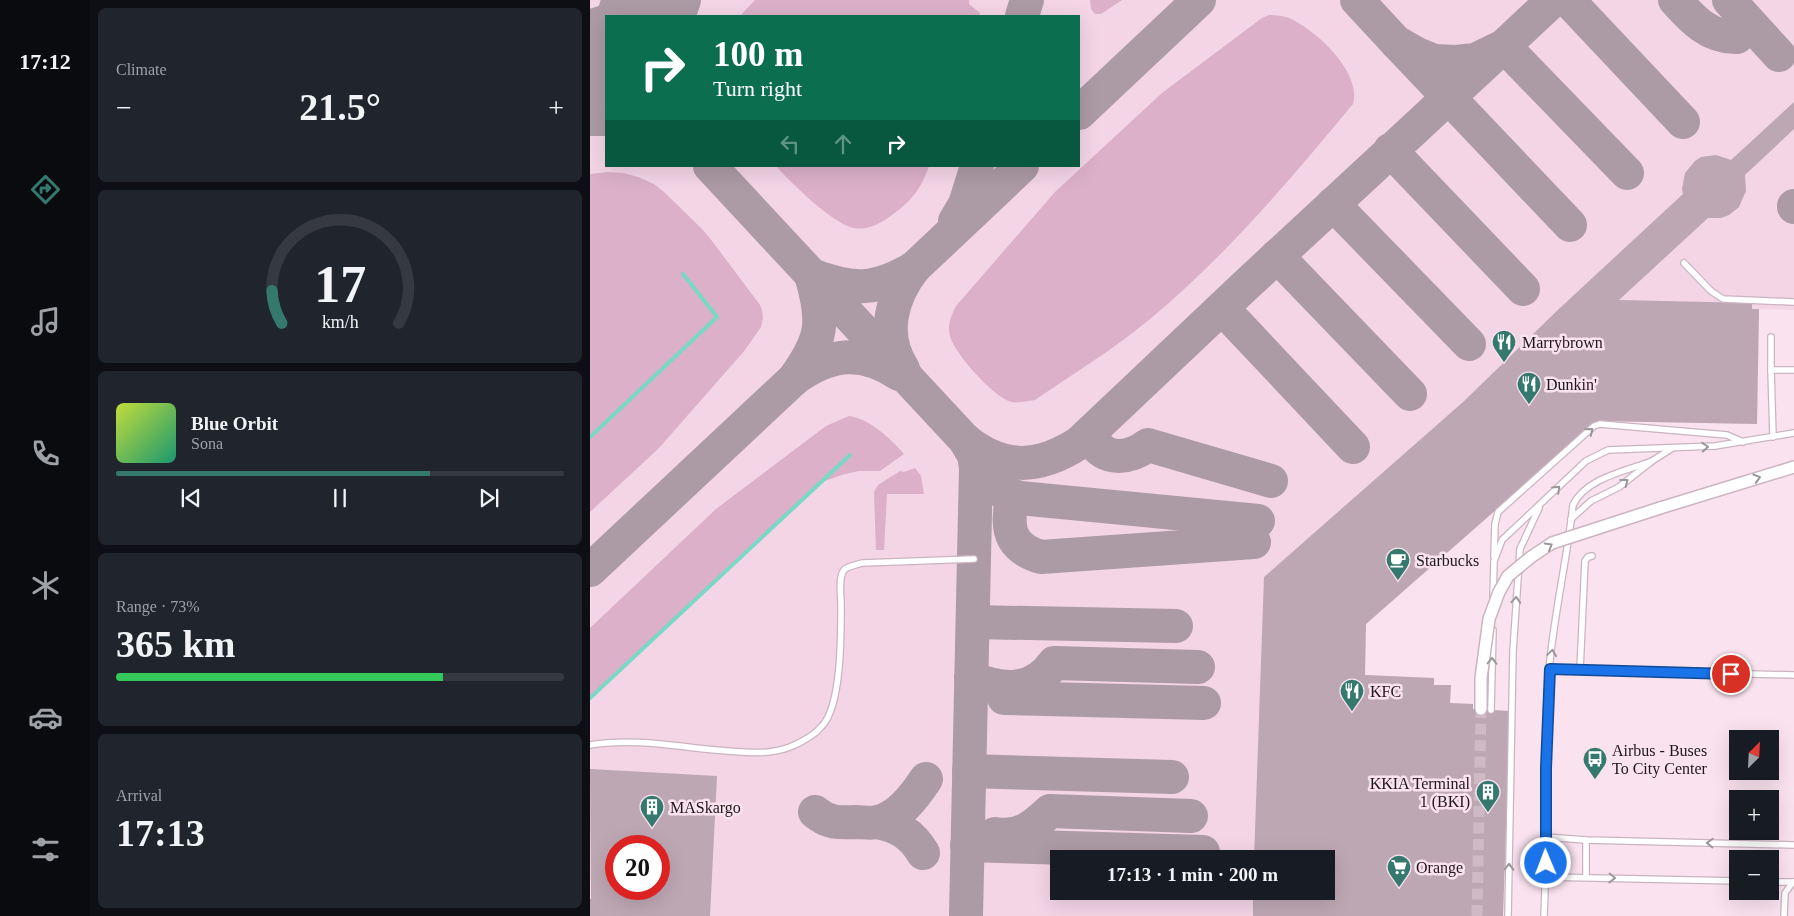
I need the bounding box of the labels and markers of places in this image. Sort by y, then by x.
restaurant icon: Marrybrown [1491,329,1517,363]
place label: Marrybrown [1522,334,1603,352]
restaurant icon: Dunkin' [1516,371,1542,405]
place label: Dunkin' [1546,376,1597,393]
cafe icon: Starbucks [1385,547,1411,581]
place label: Starbucks [1416,552,1479,569]
pin [1710,653,1752,695]
restaurant icon: KFC [1339,678,1365,712]
place label: KFC [1370,683,1401,700]
place label: Airbus - Buses To City Center [1612,742,1708,778]
bus stop icon: Airbus - Buses To City Center [1582,746,1608,780]
place label: KKIA Terminal 1 (BKI) [1370,775,1471,811]
building icon: KKIA Terminal 1 (BKI) [1475,779,1501,813]
building icon: MASkargo [639,794,665,828]
place label: MASkargo [670,799,741,817]
supermarket icon: Orange [1386,854,1412,888]
place label: Orange [1416,859,1463,877]

